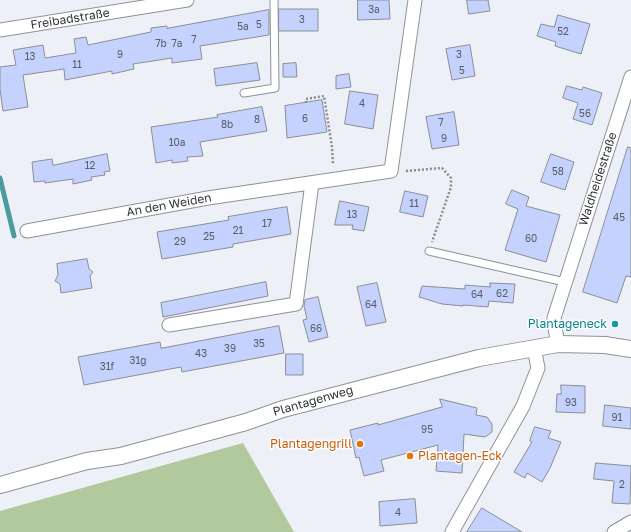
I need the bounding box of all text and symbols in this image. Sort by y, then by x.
house number: 3a [368,4,380,16]
street label: Freibadstraße [29,6,111,32]
house number: 3 [299,14,305,26]
house number: 5 [256,19,262,31]
house number: 5a [237,21,249,33]
house number: 52 [557,26,569,38]
house number: 7 [191,34,197,46]
house number: 7b [155,38,167,50]
house number: 7a [172,38,182,50]
house number: 9 [117,49,123,61]
house number: 3 [456,49,462,61]
house number: 13 [25,51,35,63]
house number: 11 [72,59,82,71]
house number: 5 [459,65,465,77]
house number: 4 [359,98,365,110]
house number: 56 [579,108,591,120]
house number: 6 [302,113,308,125]
house number: 8 [254,114,260,126]
house number: 7 [438,117,444,129]
house number: 8b [221,119,233,131]
street label: Waldheidestraße [576,131,620,227]
house number: 9 [441,133,447,145]
house number: 10a [169,137,185,149]
house number: 12 [85,160,95,172]
house number: 58 [552,166,564,178]
street label: An den Weiden [125,190,213,220]
house number: 11 [409,198,419,210]
house number: 13 [347,209,357,221]
house number: 45 [613,212,625,224]
house number: 17 [262,218,272,230]
house number: 21 [233,225,243,237]
house number: 25 [203,231,215,243]
house number: 60 [525,233,537,245]
house number: 29 [174,236,186,248]
house number: 62 [496,288,508,300]
house number: 64 [471,289,483,301]
house number: 64 [365,299,377,311]
place label: Plantageneck [528,317,607,331]
marker: Plantageneck [610,319,620,329]
house number: 66 [310,323,322,335]
house number: 35 [253,338,265,350]
house number: 39 [224,343,236,355]
house number: 43 [195,348,207,360]
house number: 31g [130,355,146,367]
house number: 31f [100,361,114,373]
street label: Plantagenweg [271,383,355,419]
house number: 93 [565,397,577,409]
house number: 91 [612,412,622,424]
house number: 95 [421,424,433,436]
place label: Plantagengrill [270,437,352,451]
marker: Plantagengrill [355,439,365,449]
place label: Plantagen-Eck [418,449,502,463]
marker: Plantagen-Eck [405,451,415,461]
house number: 2 [619,479,625,491]
house number: 4 [395,507,401,519]

